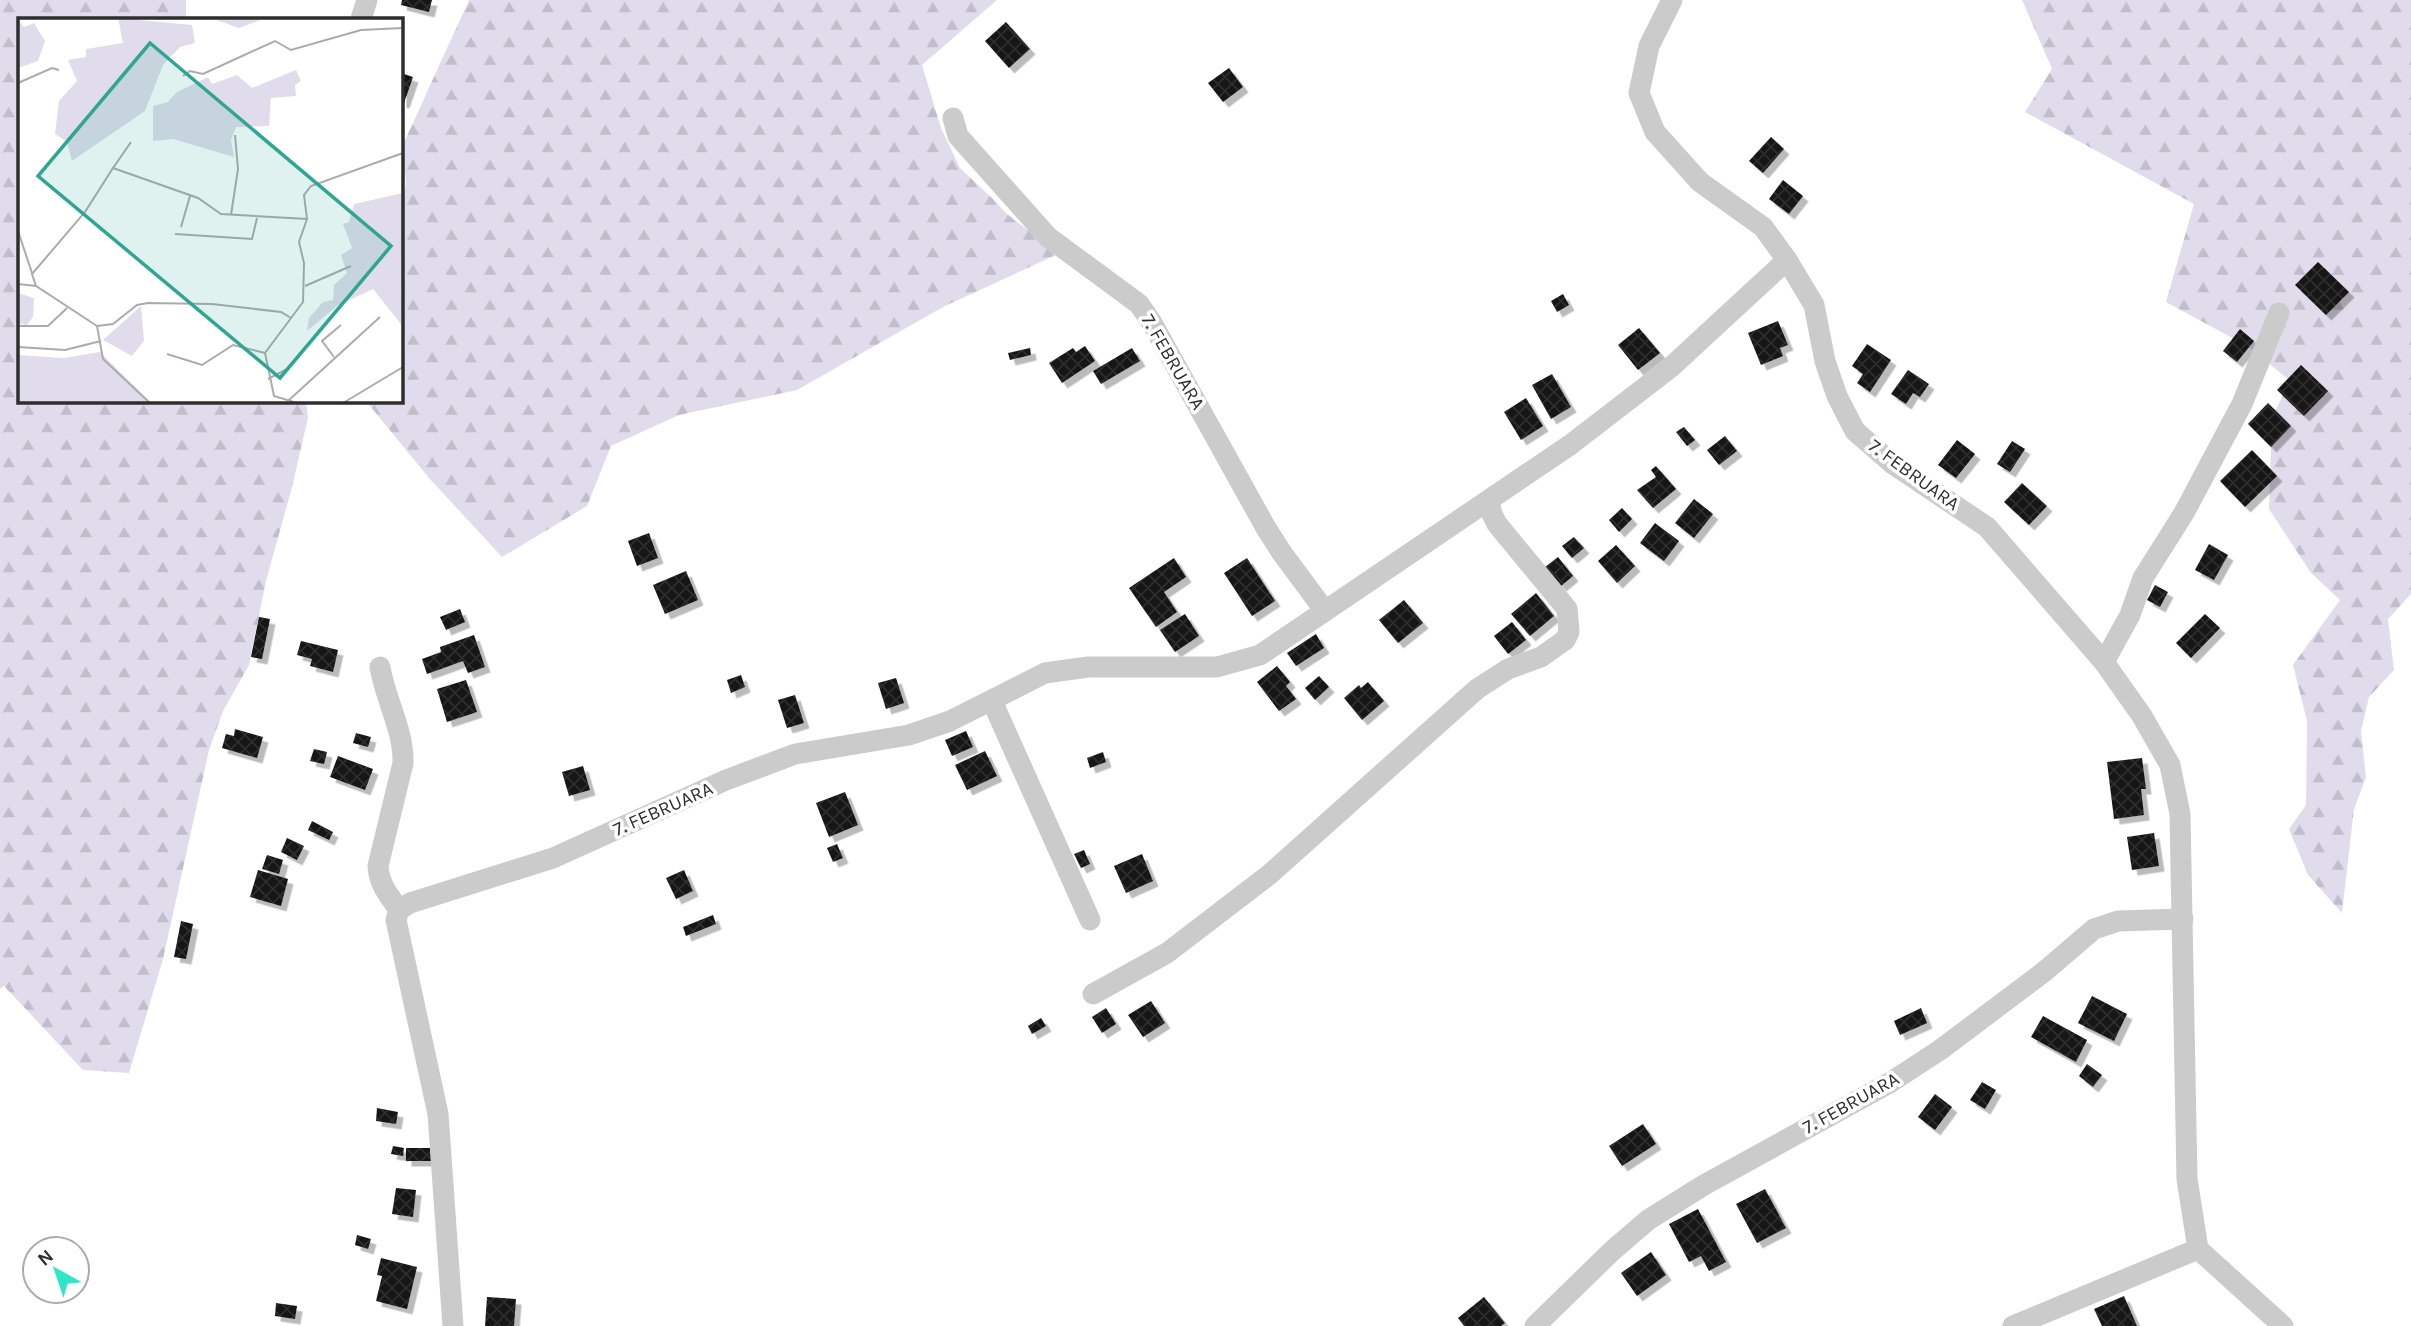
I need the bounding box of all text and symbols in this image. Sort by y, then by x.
inset map [18,18,402,402]
street label: 7. FEBRUARA [1137,310,1209,414]
street label: 7. FEBRUARA [1864,435,1964,515]
street label: 7. FEBRUARA [610,777,716,841]
street label: 7. FEBRUARA [1799,1067,1903,1139]
north arrow [21,1235,91,1305]
text: N [33,1245,58,1271]

